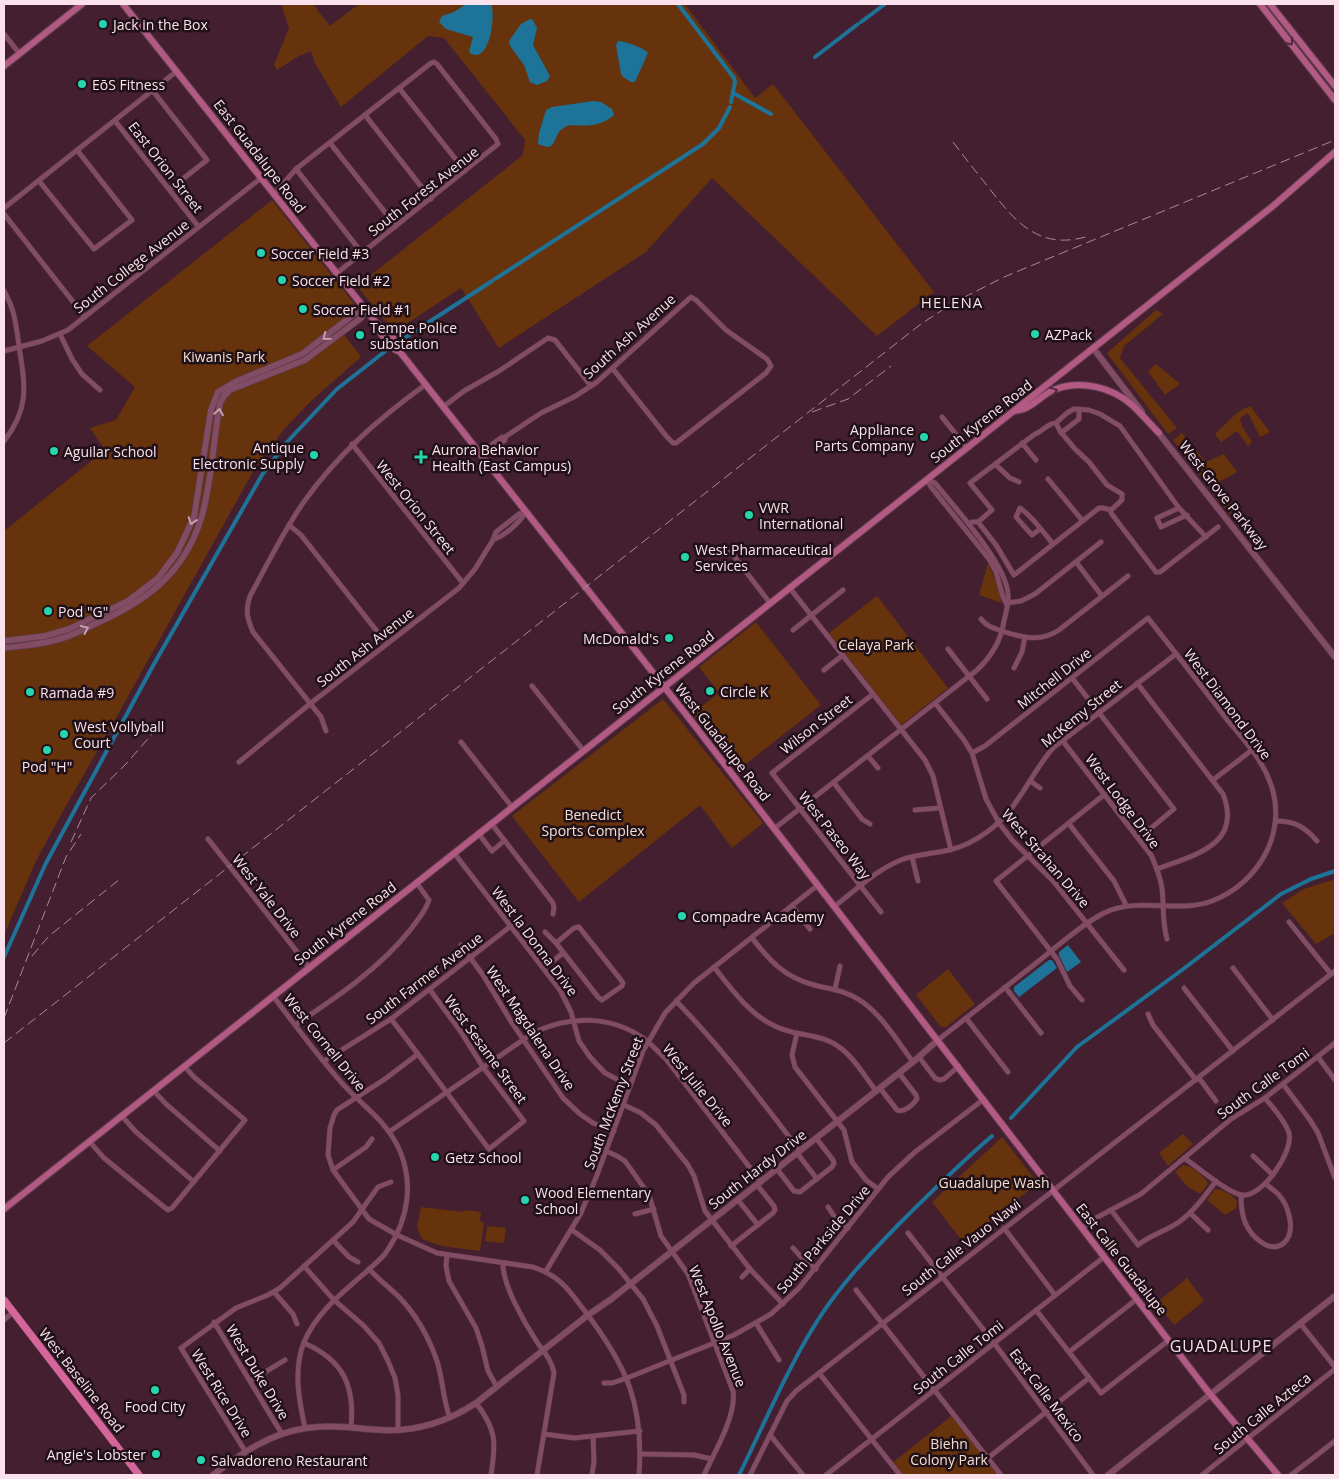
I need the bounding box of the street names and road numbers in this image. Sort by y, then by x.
street label: East Guadalupe Road [210,95,310,217]
street label: East Orion Street [124,118,208,216]
street label: South Forest Avenue [364,142,482,240]
street label: South College Avenue [69,215,193,317]
street label: South Ash Avenue [579,289,679,383]
street label: South Kyrene Road [926,375,1036,467]
street label: West Grove Parkway [1175,436,1273,554]
street label: West Orion Street [372,456,460,558]
street label: South Ash Avenue [313,603,418,691]
street label: South Kyrene Road [608,626,718,718]
street label: Mitchell Drive [1013,643,1095,713]
street label: West Diamond Drive [1180,645,1276,763]
street label: McKemy Street [1037,675,1125,751]
street label: West Guadalupe Road [671,679,775,805]
street label: Wilson Street [776,690,856,758]
street label: West Lodge Drive [1081,750,1165,852]
street label: West Paseo Way [795,787,876,884]
street label: West Strahan Drive [998,805,1094,912]
street label: West Yale Drive [228,850,306,942]
street label: South Kyrene Road [290,877,400,969]
street label: West la Donna Drive [488,882,583,1000]
street label: South Farmer Avenue [362,928,486,1028]
street label: West Magdalena Drive [482,962,580,1094]
street label: West Cornell Drive [280,989,370,1095]
street label: West Sesame Street [440,991,532,1107]
street label: South McKemy Street [579,1034,647,1172]
street label: West Julie Drive [659,1040,737,1130]
street label: South Calle Tomi [1213,1043,1313,1123]
street label: South Hardy Drive [704,1125,810,1213]
street label: South Parkside Drive [772,1181,874,1297]
street label: South Calle Vauo Nawi [897,1194,1025,1300]
street label: East Calle Guadalupe [1072,1199,1172,1319]
street label: West Apollo Avenue [685,1262,751,1390]
street label: South Calle Tomi [909,1316,1007,1398]
street label: West Duke Drive [222,1321,294,1423]
street label: West Baseline Road [35,1324,129,1436]
street label: East Calle Mexico [1006,1344,1088,1446]
street label: West Rice Drive [187,1345,257,1441]
street label: South Calle Azteca [1209,1368,1315,1458]

